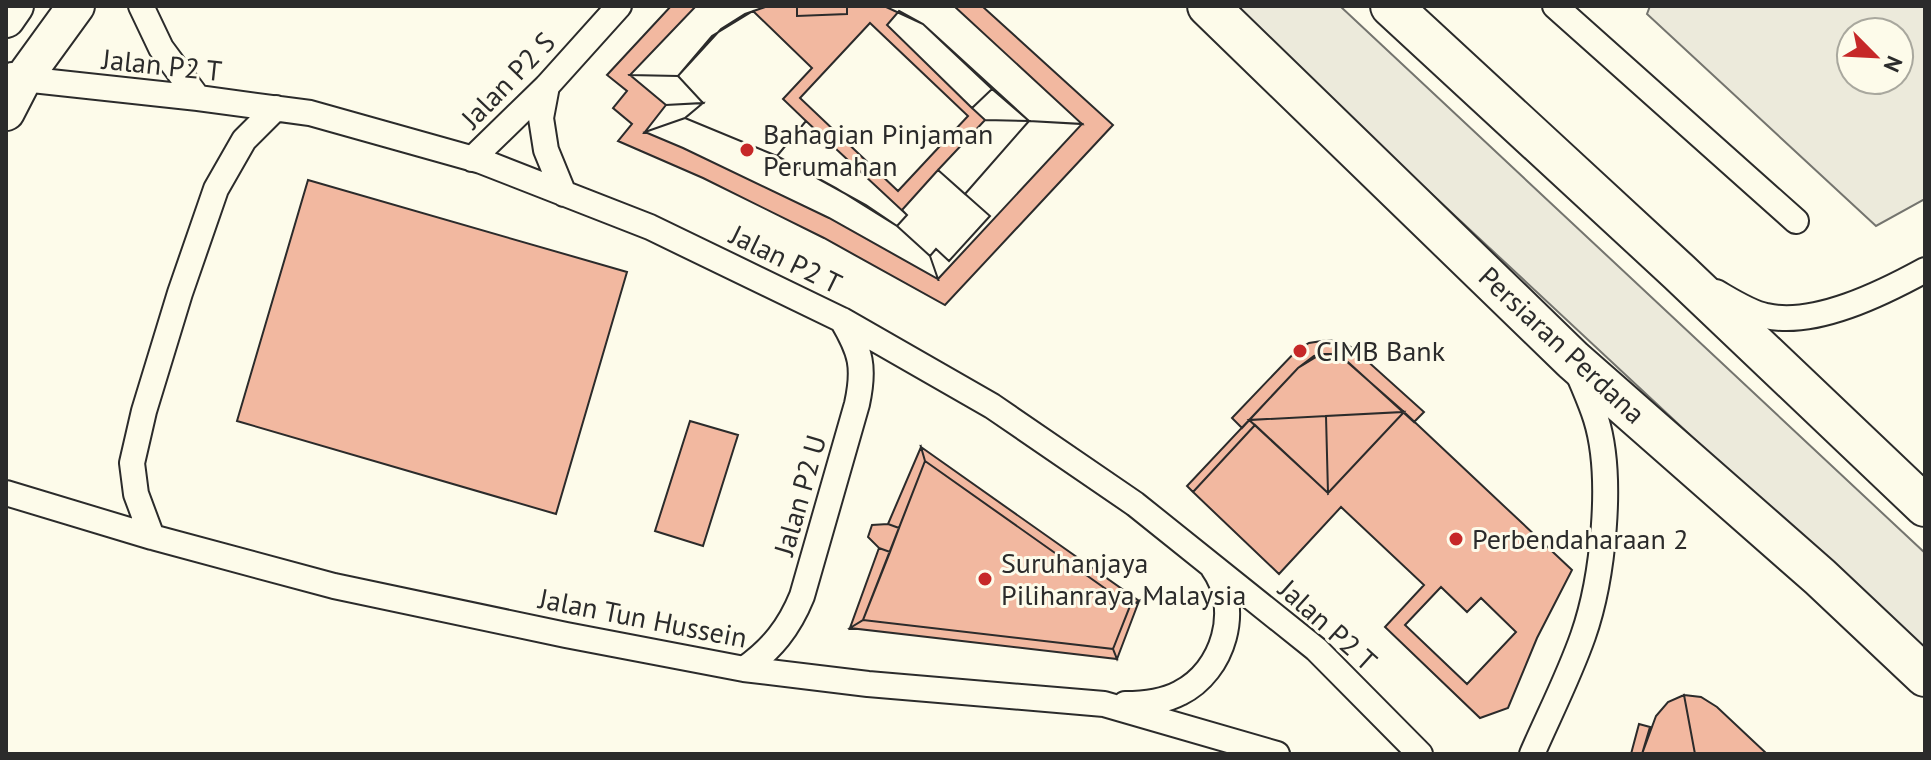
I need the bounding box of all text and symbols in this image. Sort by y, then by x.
north arrow [1835,16,1915,96]
street label: Jalan P2 S [452,24,563,136]
street label: Jalan P2 T [99,40,224,89]
text: N [1878,52,1909,76]
place label: Bahagian Pinjaman Perumahan [763,115,993,184]
marker: Bahagian Pinjaman Perumahan [738,141,756,159]
street label: Jalan P2 T [723,215,849,302]
street label: Persiaran Perdana [1471,258,1653,431]
place label: CIMB Bank [1316,332,1446,369]
marker: CIMB Bank [1291,342,1309,360]
street label: Jalan P2 U [764,430,834,560]
place label: Perbendaharaan 2 [1472,520,1689,557]
marker: Perbendaharaan 2 [1447,530,1465,548]
place label: Suruhanjaya Pilihanraya Malaysia [1001,544,1247,613]
marker: Suruhanjaya Pilihanraya Malaysia [976,570,994,588]
street label: Jalan P2 T [1271,570,1386,679]
street label: Jalan Tun Hussein [535,579,750,656]

